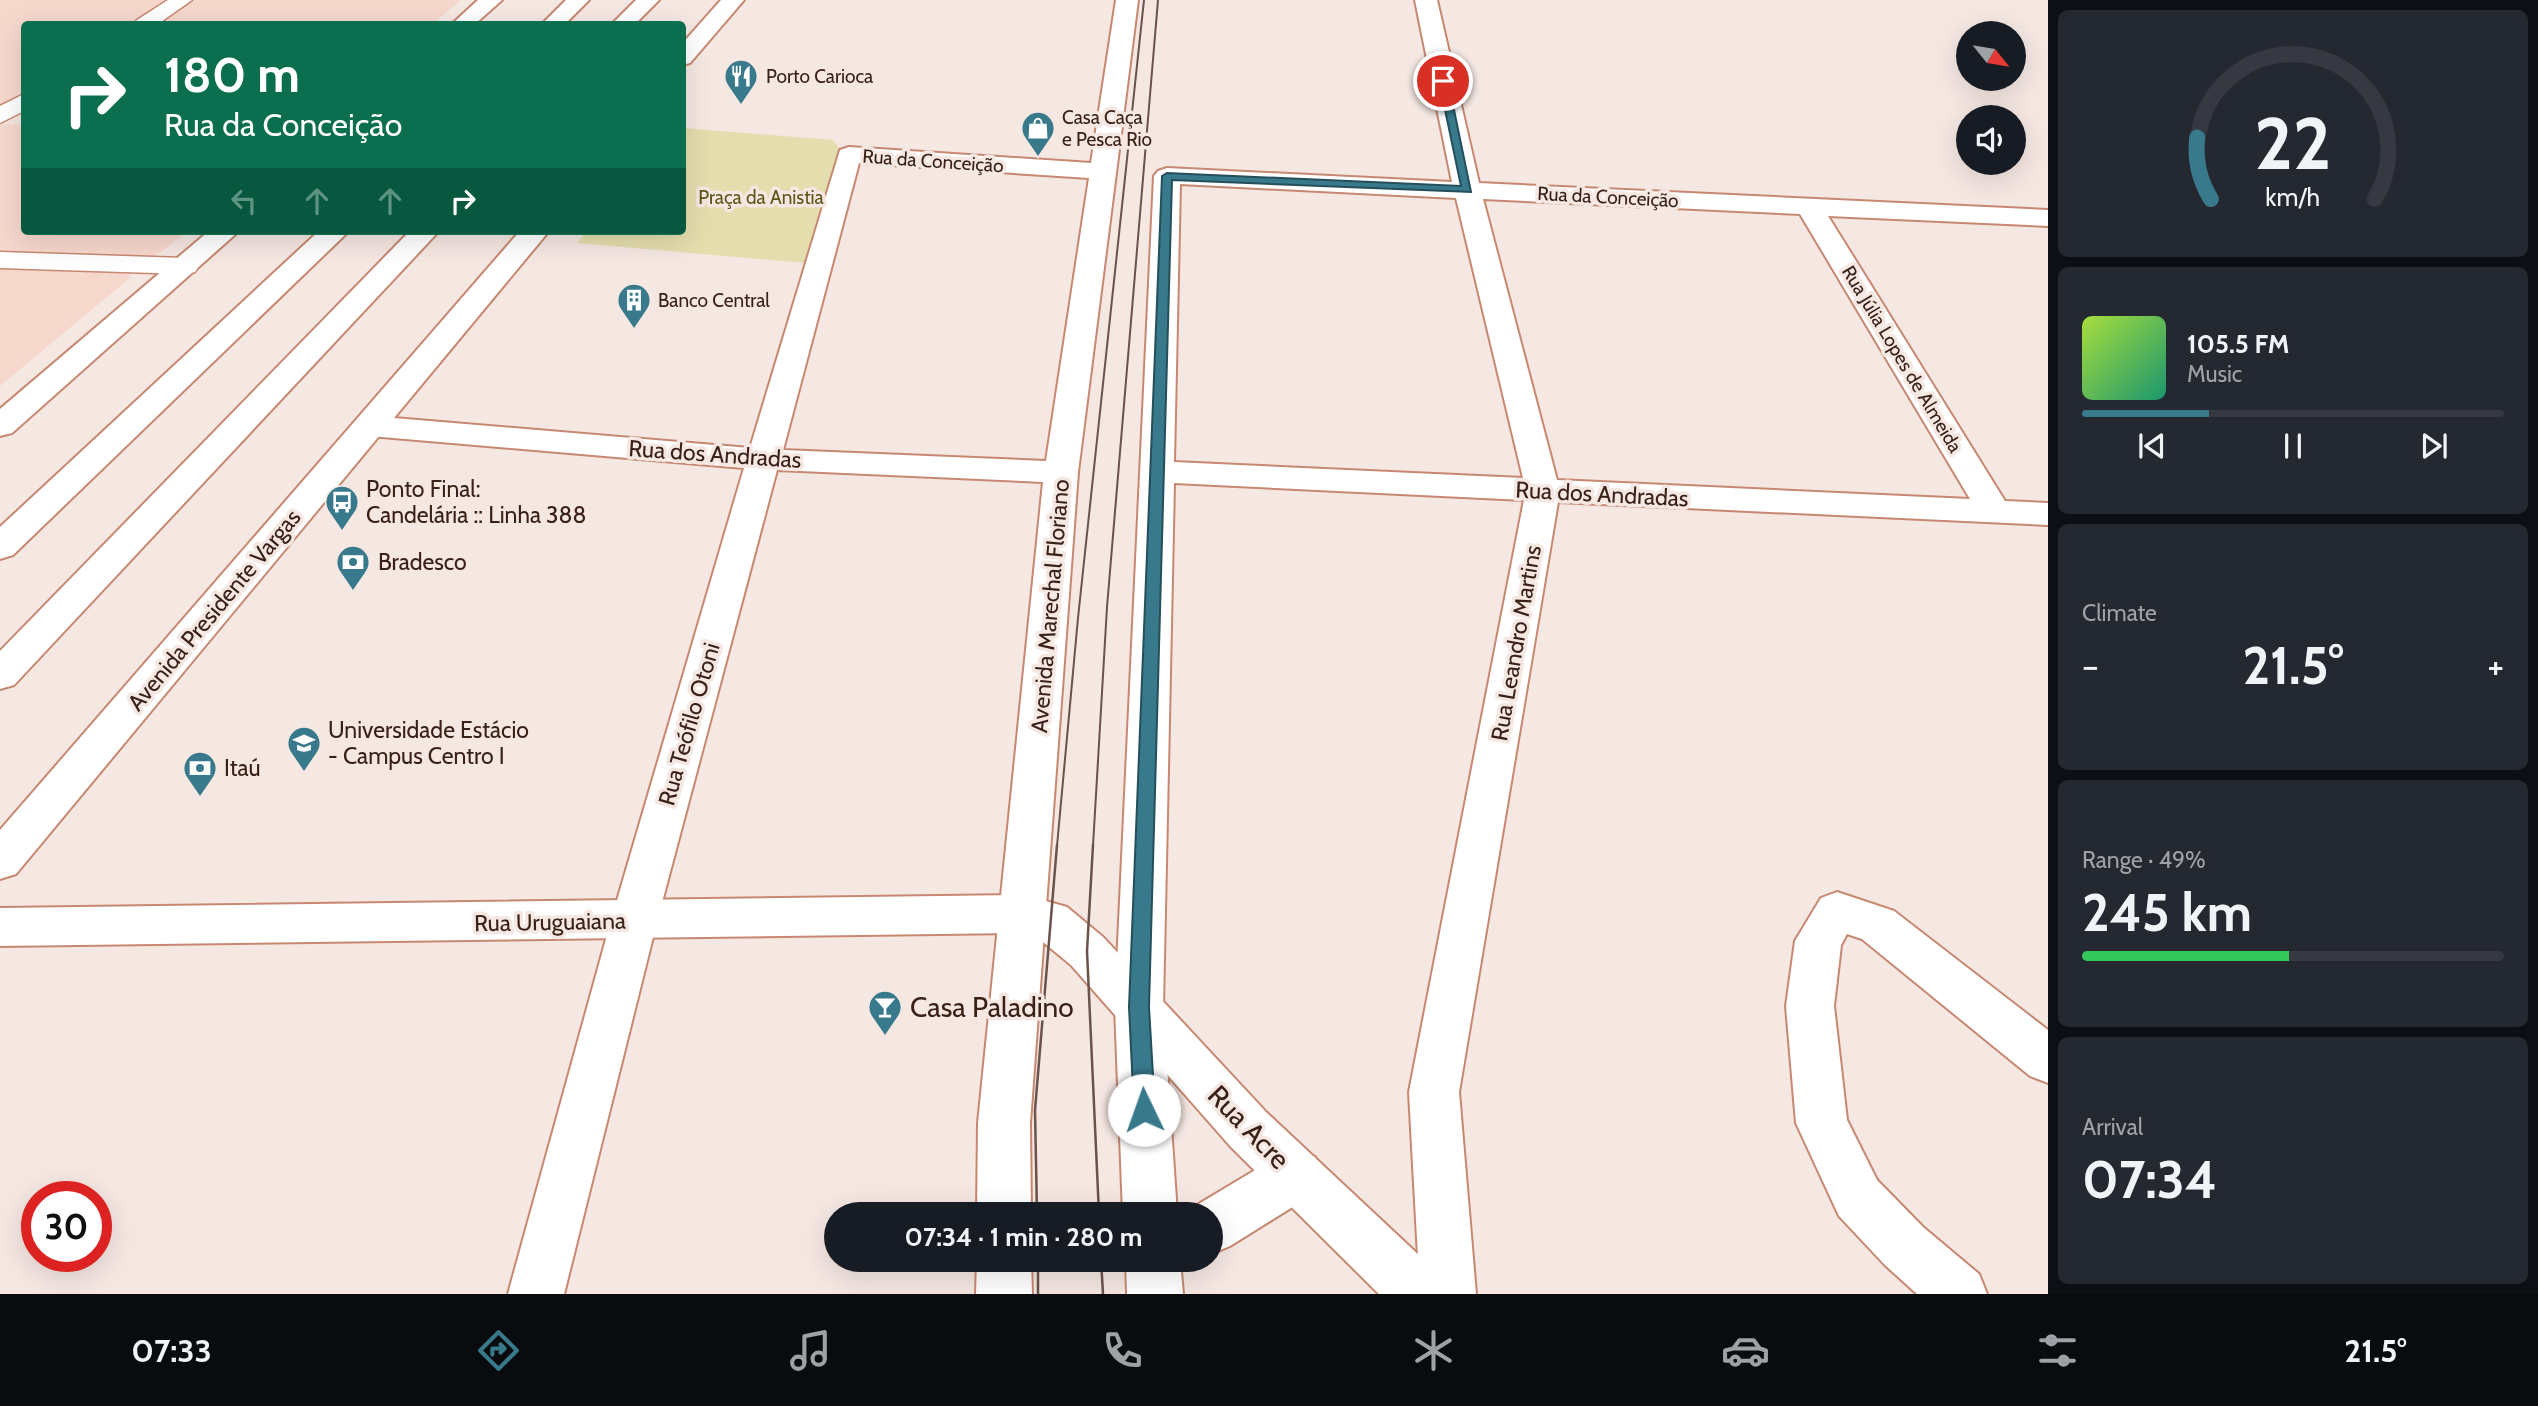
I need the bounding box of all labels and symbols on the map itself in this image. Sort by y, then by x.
north arrow [1956,21,2026,91]
pin [1413,51,1473,111]
restaurant icon: Porto Carioca [722,57,760,106]
place label: Porto Carioca [766,65,873,88]
place label: Casa Caça e Pesca Rio [1062,106,1152,151]
shop icon: Casa Caça e Pesca Rio [1019,109,1057,158]
street label: Rua da Conceição [862,145,1004,177]
street label: Rua da Conceição [1537,182,1679,212]
park label: Praça da Anistia [698,186,824,209]
street label: Rua Júlia Lopes de Almeida [1837,261,1967,457]
building icon: Banco Central [615,281,653,330]
place label: Banco Central [658,289,770,312]
street label: Rua dos Andradas [628,434,802,474]
place label: Ponto Final: Candelária :: Linha 388 [366,475,586,529]
street label: Rua dos Andradas [1515,475,1689,513]
street label: Avenida Marechal Floriano [1025,478,1075,734]
bus stop icon: Ponto Final: Candelária :: Linha 388 [323,483,361,532]
street label: Avenida Presidente Vargas [122,504,306,716]
bank icon: Bradesco [334,543,372,592]
street label: Rua Leandro Martins [1485,543,1547,743]
place label: Bradesco [378,548,467,576]
street label: Rua Teófilo Otoni [652,639,726,809]
place label: Universidade Estácio - Campus Centro I [328,716,529,770]
school or university icon: Universidade Estácio - Campus Centro I [285,724,323,773]
bank icon: Itaú [181,749,219,798]
place label: Itaú [224,754,261,782]
street label: Rua Uruguaiana [474,907,626,937]
bar icon: Casa Paladino [866,988,904,1037]
place label: Casa Paladino [910,990,1074,1024]
position arrow [1107,1073,1181,1147]
street label: Rua Acre [1201,1078,1297,1176]
speed limit sign: 30 [21,1181,112,1272]

